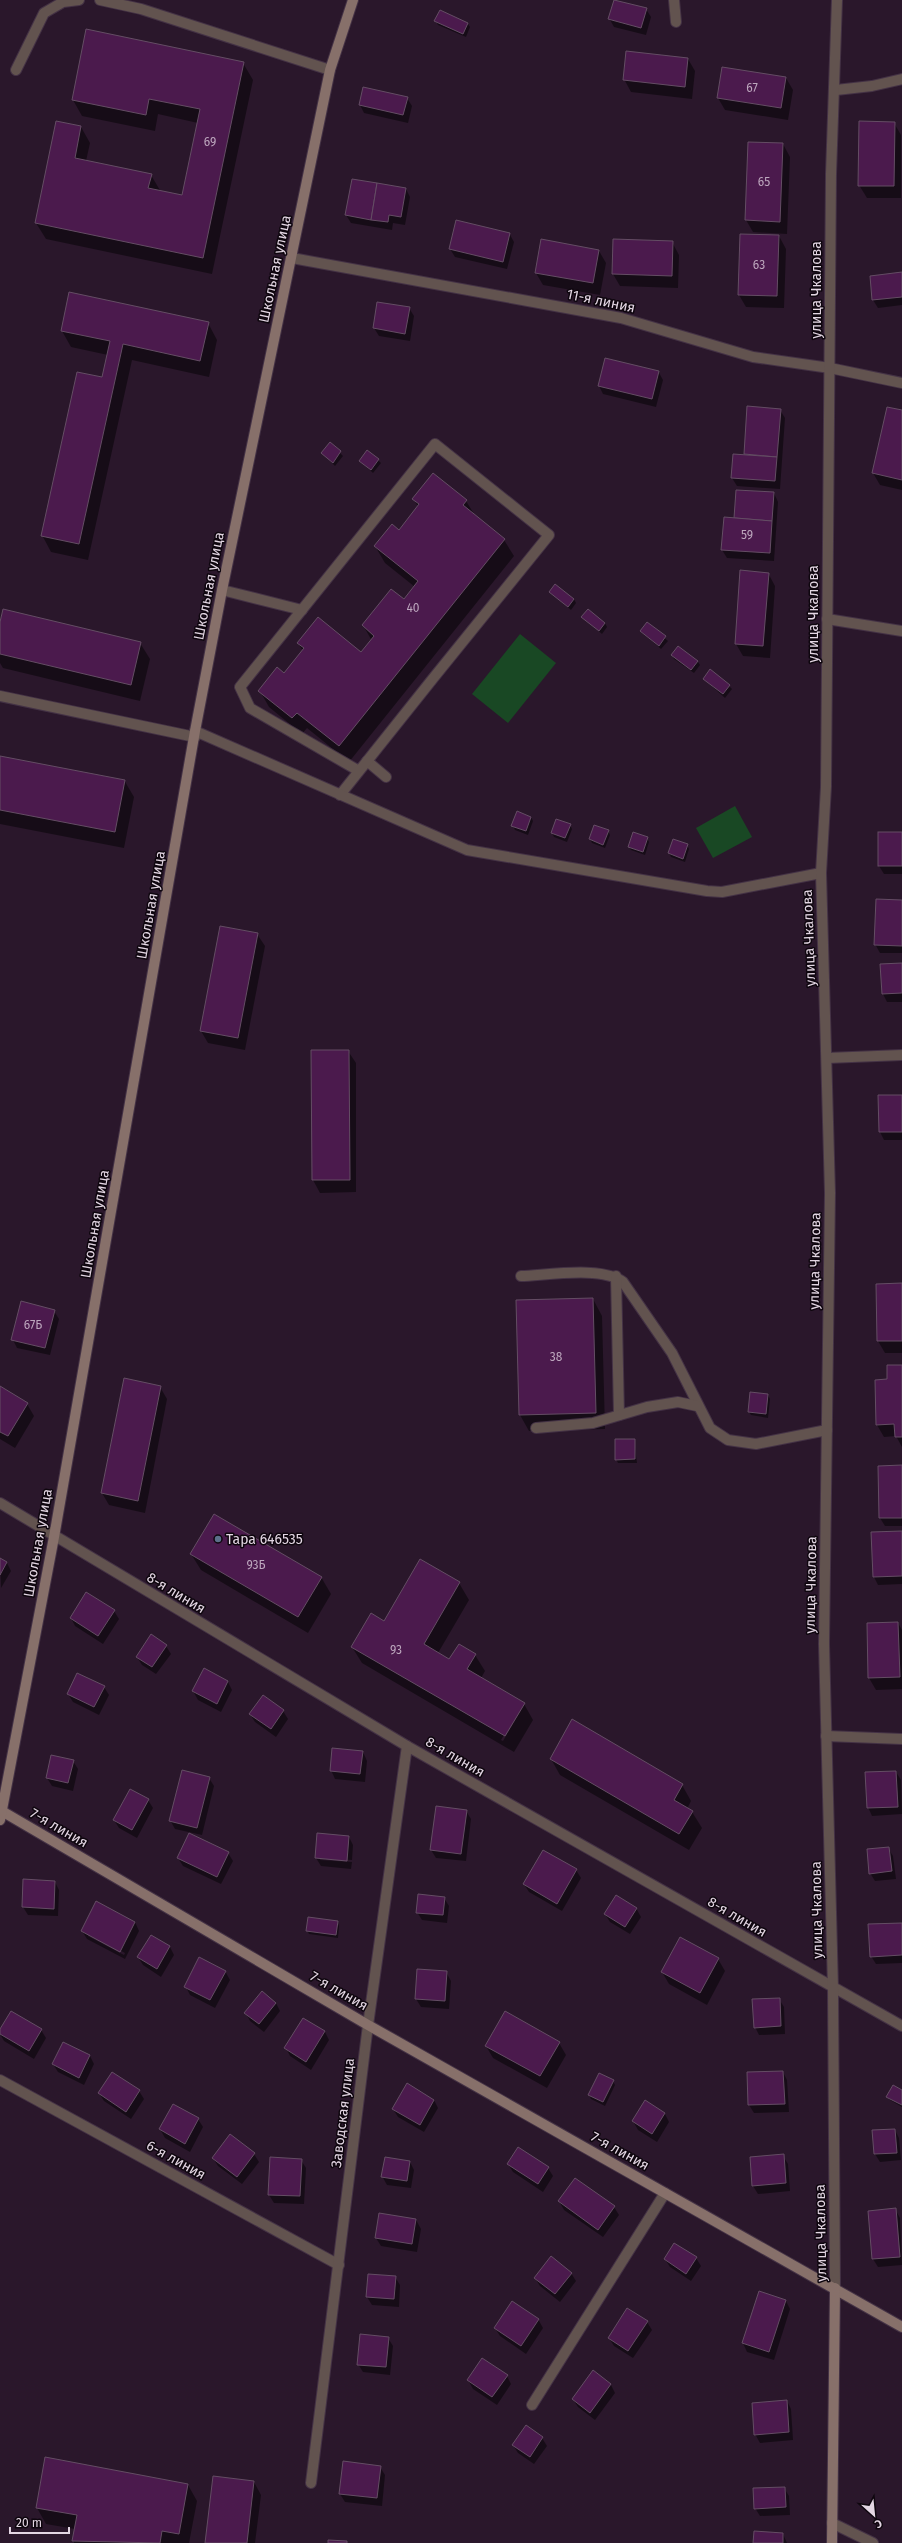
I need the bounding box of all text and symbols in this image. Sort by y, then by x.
house number: 67 [746,81,758,95]
house number: 69 [204,135,216,149]
house number: 65 [758,175,770,189]
street label: Школьная улица [255,214,295,324]
street label: улица Чкалова [808,241,825,339]
house number: 63 [753,258,765,272]
street label: 11-я линия [565,285,637,317]
house number: 59 [741,528,753,542]
street label: Школьная улица [190,531,228,641]
street label: улица Чкалова [805,565,822,663]
house number: 40 [406,601,420,615]
street label: Школьная улица [133,849,169,961]
street label: улица Чкалова [799,889,819,987]
street label: Школьная улица [77,1168,113,1280]
street label: улица Чкалова [806,1212,824,1310]
house number: 67Б [24,1318,42,1332]
house number: 38 [550,1350,563,1364]
street label: Школьная улица [20,1487,56,1599]
place label: Тара 646535 [226,1531,303,1548]
marker: Тара 646535 [213,1534,223,1544]
street label: улица Чкалова [802,1536,820,1634]
house number: 93Б [247,1558,266,1572]
street label: 8-я линия [144,1569,208,1617]
house number: 93 [390,1643,402,1657]
street label: 8-я линия [422,1733,488,1781]
street label: 7-я линия [27,1805,91,1851]
street label: улица Чкалова [808,1861,826,1959]
street label: 8-я линия [704,1893,770,1941]
street label: 7-я линия [307,1968,371,2014]
street label: Заводская улица [328,2057,358,2169]
street label: 7-я линия [588,2128,652,2174]
street label: 6-я линия [143,2137,209,2183]
street label: улица Чкалова [812,2184,830,2282]
north arrow [854,2495,894,2535]
scale bar [10,2509,69,2535]
text: 20 m [16,2516,42,2530]
text: С [872,2516,884,2531]

